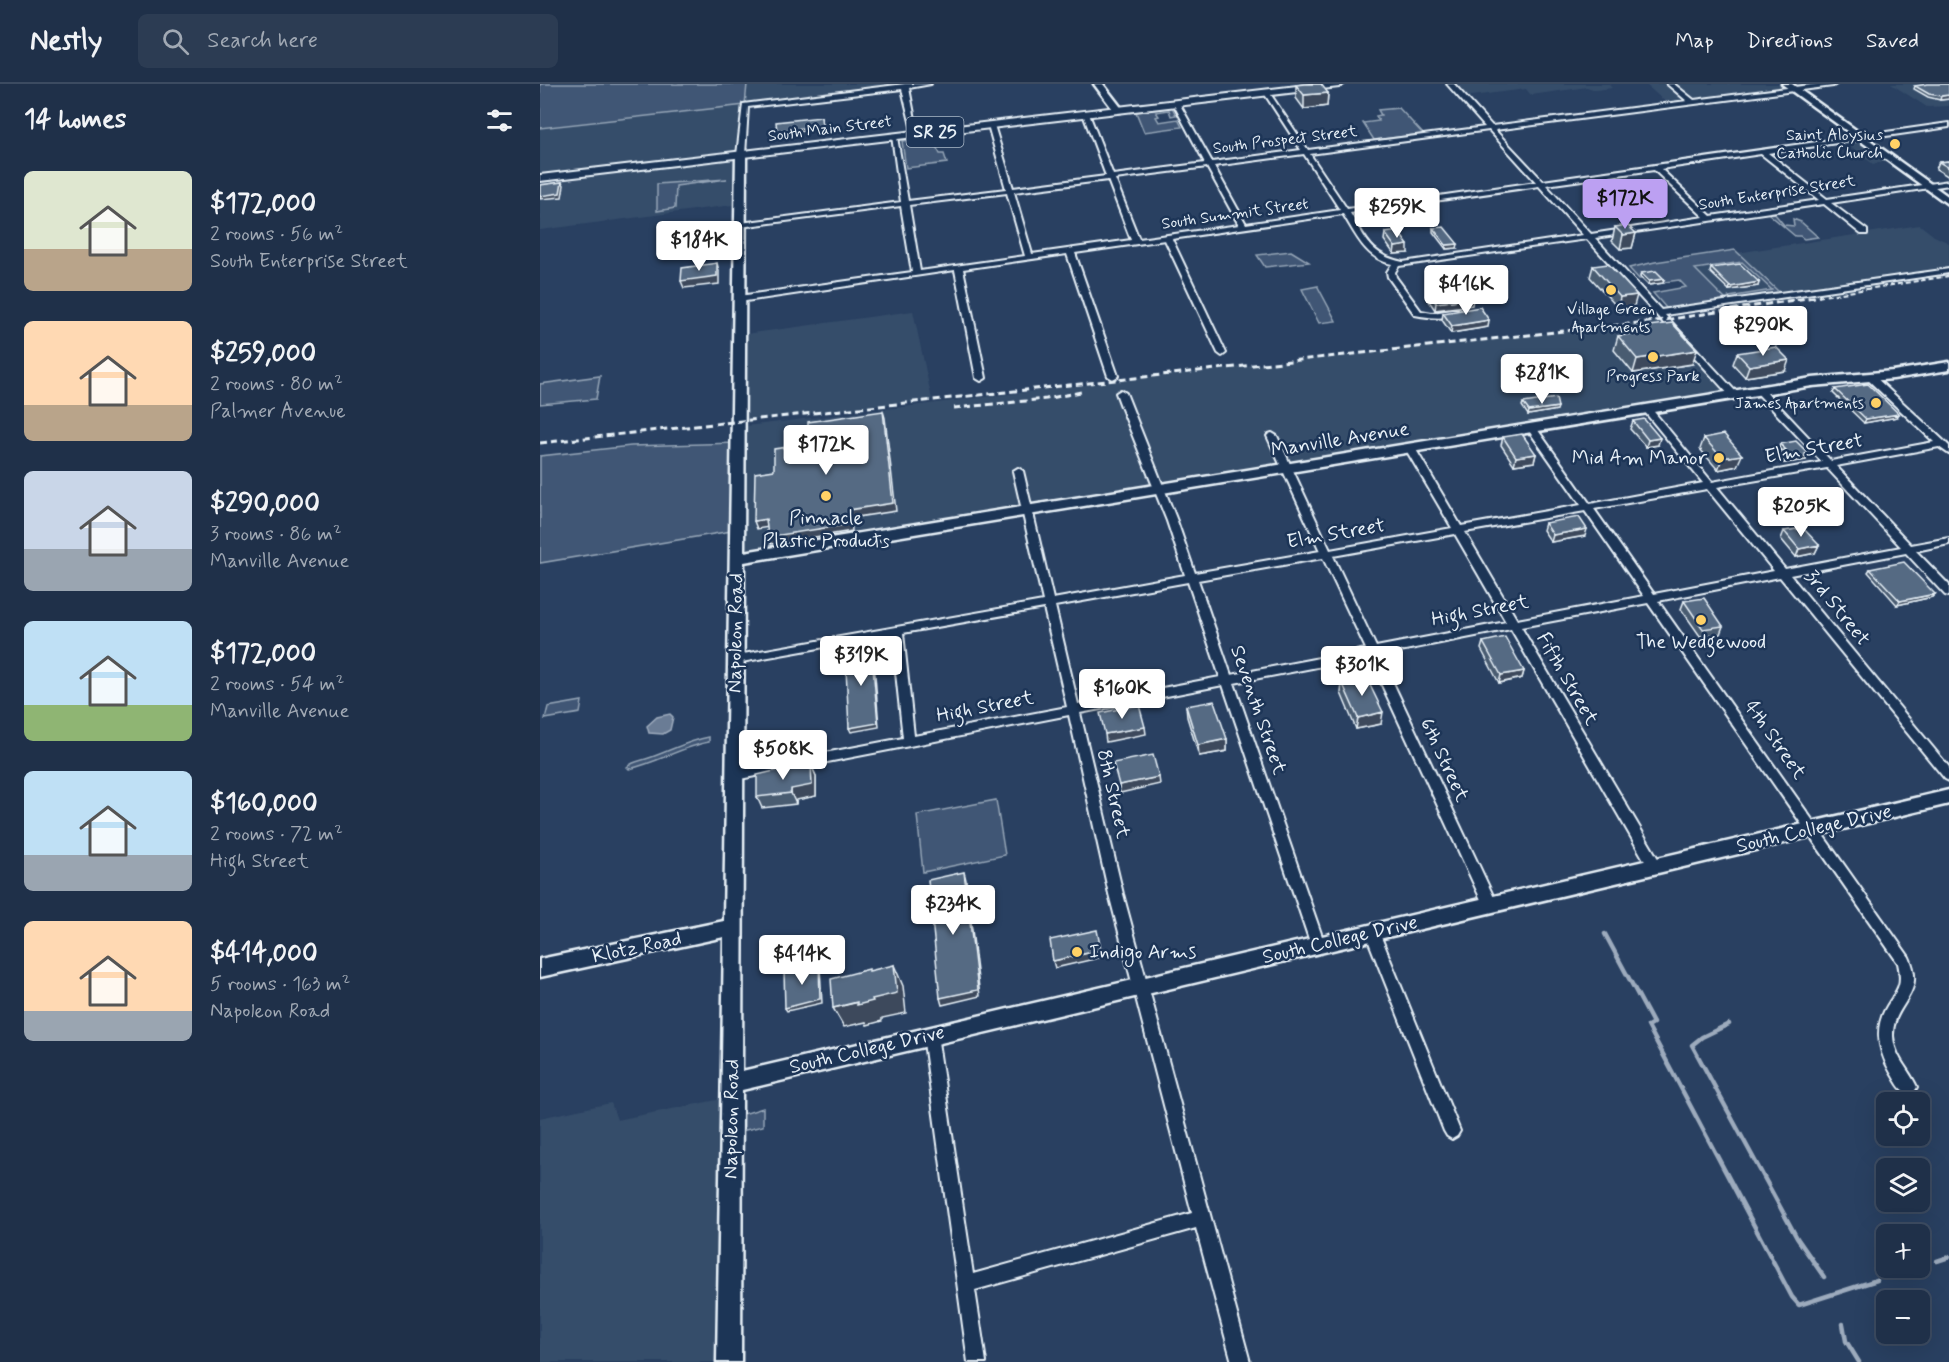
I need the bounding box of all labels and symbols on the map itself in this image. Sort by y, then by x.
street label: South Main Street [767,111,894,147]
road number: SR 25 [906,117,964,147]
street label: South Prospect Street [1212,121,1359,159]
place label: Saint Aloysius Catholic Church [1776,125,1883,164]
marker: Saint Aloysius Catholic Church [1888,137,1902,151]
street label: South Enterprise Street [1697,170,1857,216]
pin: $172K [1583,179,1667,230]
pin: $259K [1355,188,1439,239]
street label: South Summit Street [1160,193,1310,235]
pin: $184K [657,221,741,272]
pin: $416K [1424,265,1508,316]
marker: Village Green Apartments [1604,283,1618,297]
place label: Village Green Apartments [1567,299,1655,339]
pin: $290K [1721,306,1805,357]
marker: Progress Park [1646,350,1660,364]
pin: $281K [1500,354,1584,405]
place label: Progress Park [1606,366,1700,387]
place label: James Apartments [1735,393,1864,415]
marker: James Apartments [1869,396,1883,410]
street label: Manville Avenue [1269,416,1411,464]
pin: $172K [784,425,868,476]
street label: Elm Street [1763,427,1865,471]
place label: Mid Am Manor [1572,445,1708,472]
marker: Mid Am Manor [1712,451,1726,465]
pin: $205K [1759,487,1843,538]
marker: Pinnacle Plastic Products [819,489,833,503]
place label: Pinnacle Plastic Products [762,505,890,555]
street label: Elm Street [1285,512,1387,556]
street label: 3rd Street [1798,564,1876,652]
street label: Napoleon Road [721,573,751,693]
street label: High Street [1429,588,1532,636]
marker: The Wedgewood [1694,613,1708,627]
street label: Fifth Street [1529,628,1605,731]
place label: The Wedgewood [1636,629,1766,658]
pin: $319K [819,636,903,687]
street label: Seventh Street [1223,642,1293,778]
pin: $301K [1320,646,1404,697]
pin: $160K [1080,669,1164,720]
street label: High Street [934,684,1037,732]
street label: 4th Street [1738,695,1812,785]
street label: 6th Street [1413,714,1475,807]
pin: $508K [741,730,825,781]
street label: 8th Street [1090,747,1136,842]
street label: South College Drive [1734,798,1894,860]
pin: $234K [911,885,995,936]
street label: South College Drive [1260,909,1420,971]
street label: Klotz Road [590,925,684,971]
pin: $414K [760,935,844,986]
place label: Indigo Arms [1089,939,1196,967]
marker: Indigo Arms [1070,945,1084,959]
street label: South College Drive [787,1019,947,1081]
street label: Napoleon Road [717,1059,747,1179]

